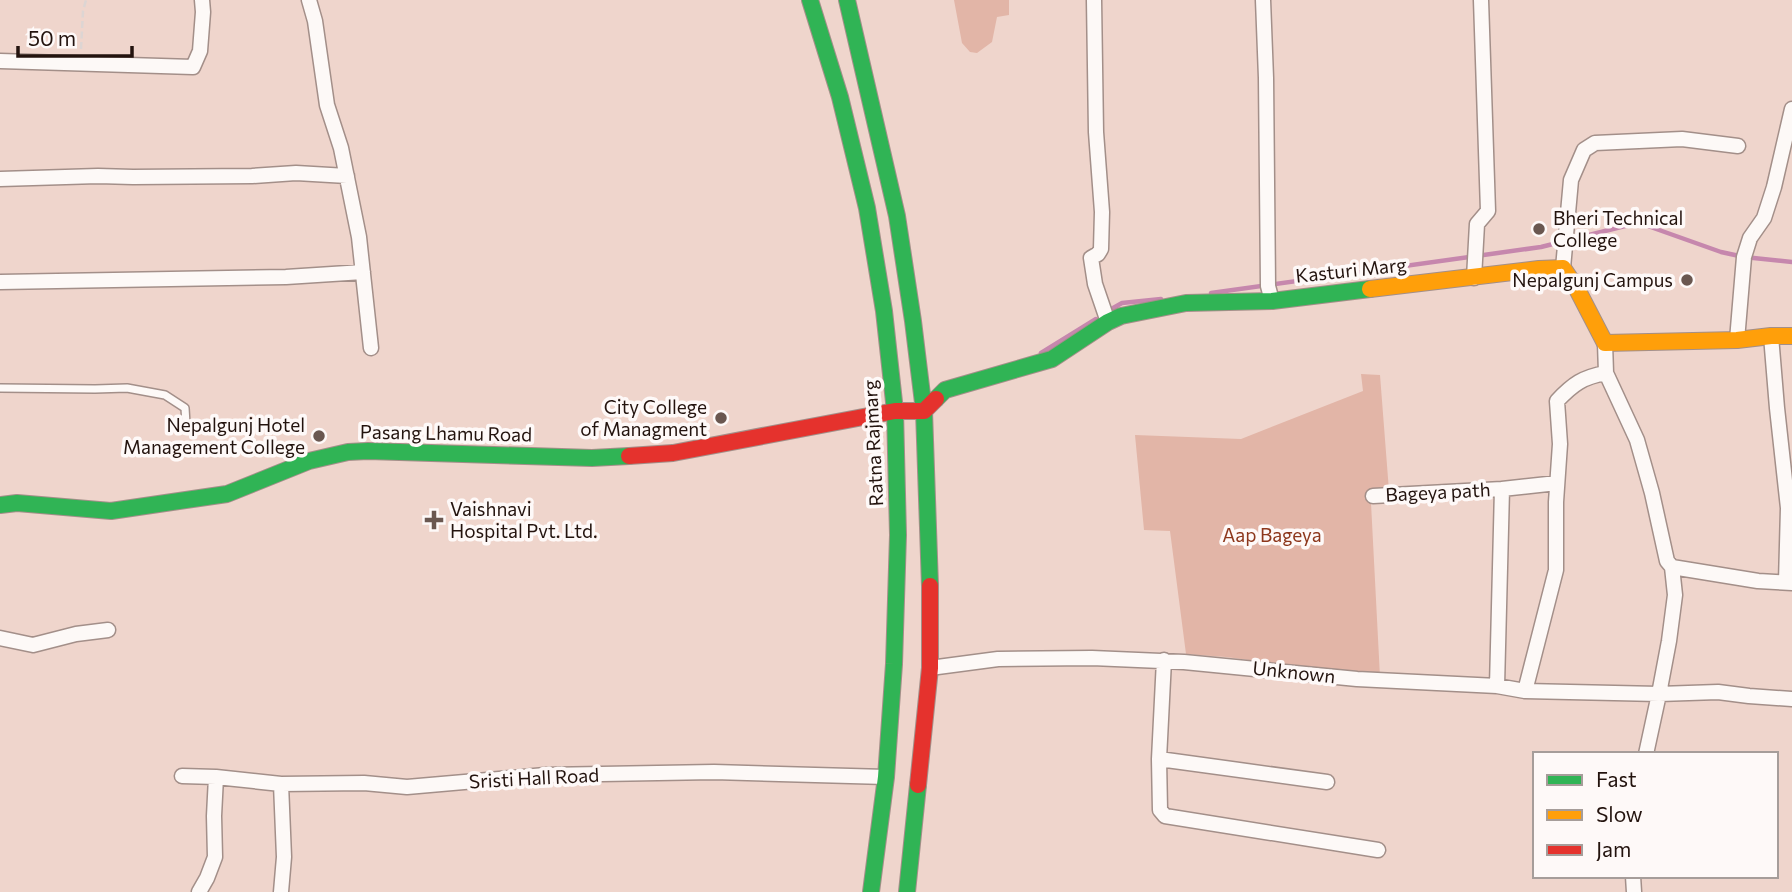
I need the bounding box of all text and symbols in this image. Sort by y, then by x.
scale bar [18,14,131,58]
text: 50 m [28,25,76,50]
place label: Bheri Technical College [1553,206,1683,251]
marker: Bheri Technical College [1531,221,1547,237]
street label: Kasturi Marg [1294,252,1408,287]
place label: Nepalgunj Campus [1512,268,1673,291]
marker: Nepalgunj Campus [1679,272,1695,288]
street label: Ratna Rajmarg [858,379,887,507]
place label: City College of Managment [580,395,707,440]
marker: City College of Managment [713,410,729,426]
place label: Nepalgunj Hotel Management College [123,413,305,458]
street label: Pasang Lhamu Road [360,419,532,446]
marker: Nepalgunj Hotel Management College [311,428,327,444]
street label: Bageya path [1385,477,1491,506]
place label: Vaishnavi Hospital Pvt. Ltd. [450,497,597,542]
marker: Vaishnavi Hospital Pvt. Ltd. [424,510,444,530]
park label: Aap Bageya [1222,523,1322,546]
street label: Unknown [1252,656,1337,687]
legend [1533,752,1778,878]
street label: Sristi Hall Road [468,763,600,792]
text: Fast [1596,766,1637,791]
text: Slow [1596,801,1643,826]
text: Jam [1596,836,1631,861]

